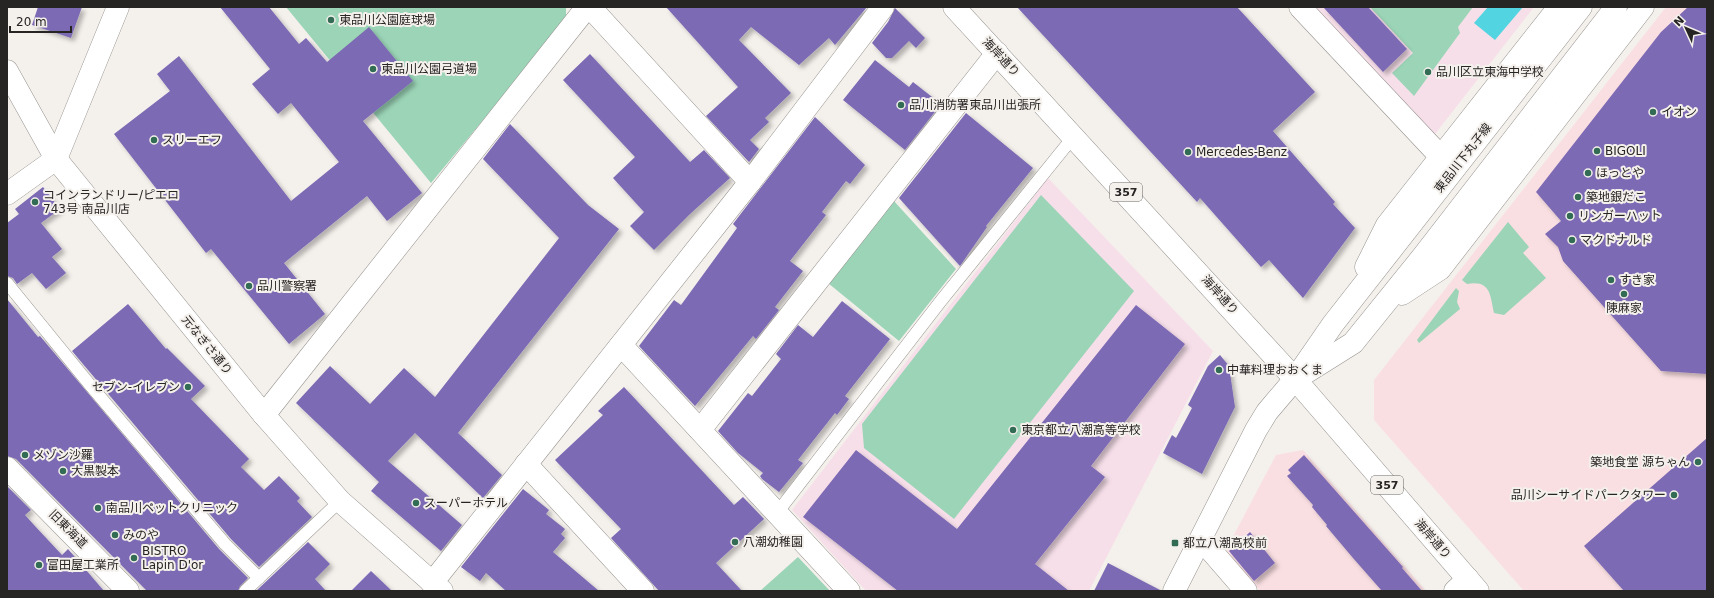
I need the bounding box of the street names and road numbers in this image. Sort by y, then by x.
street label: 海岸通り [980,35,1022,79]
street label: 東品川下丸子線 [1432,121,1494,195]
road number: 357 [1110,183,1142,201]
street label: 海岸通り [1199,272,1241,318]
street label: 元なぎさ通り [179,313,235,377]
road number: 357 [1371,476,1403,494]
street label: 旧東海道 [46,507,90,551]
street label: 海岸通り [1412,516,1454,562]

